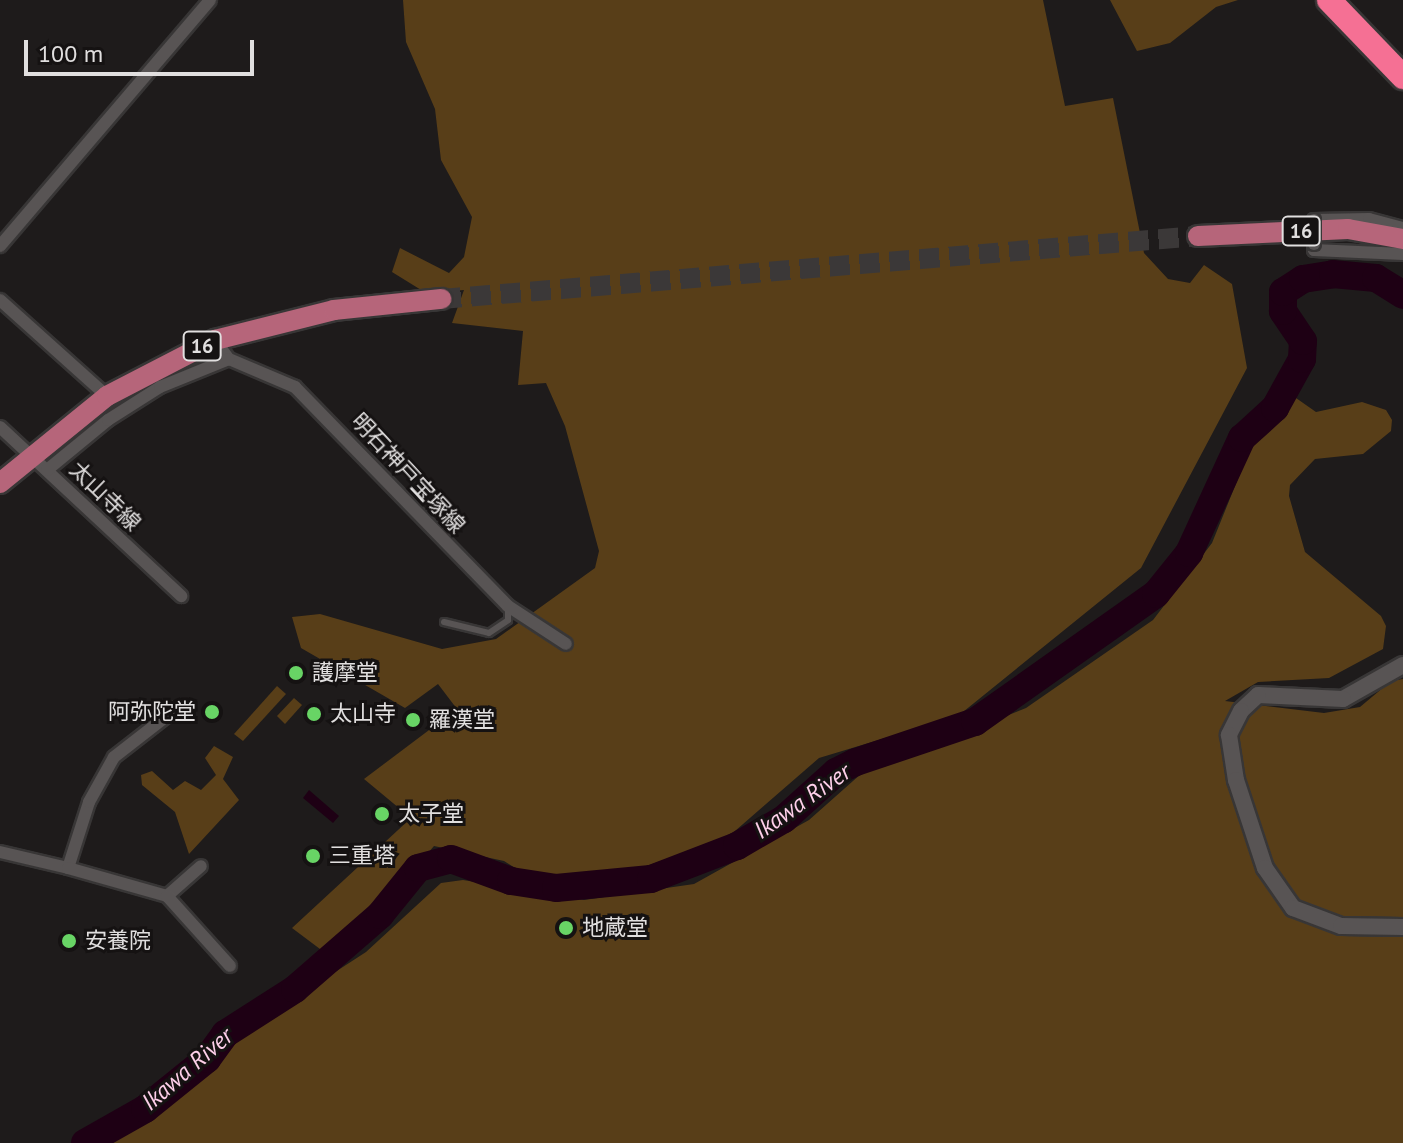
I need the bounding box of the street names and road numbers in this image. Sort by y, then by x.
road number: 16 [1281,215,1321,247]
road number: 16 [182,330,222,362]
street label: 明石神戸宝塚線 [346,408,470,538]
street label: 太山寺線 [64,456,146,536]

